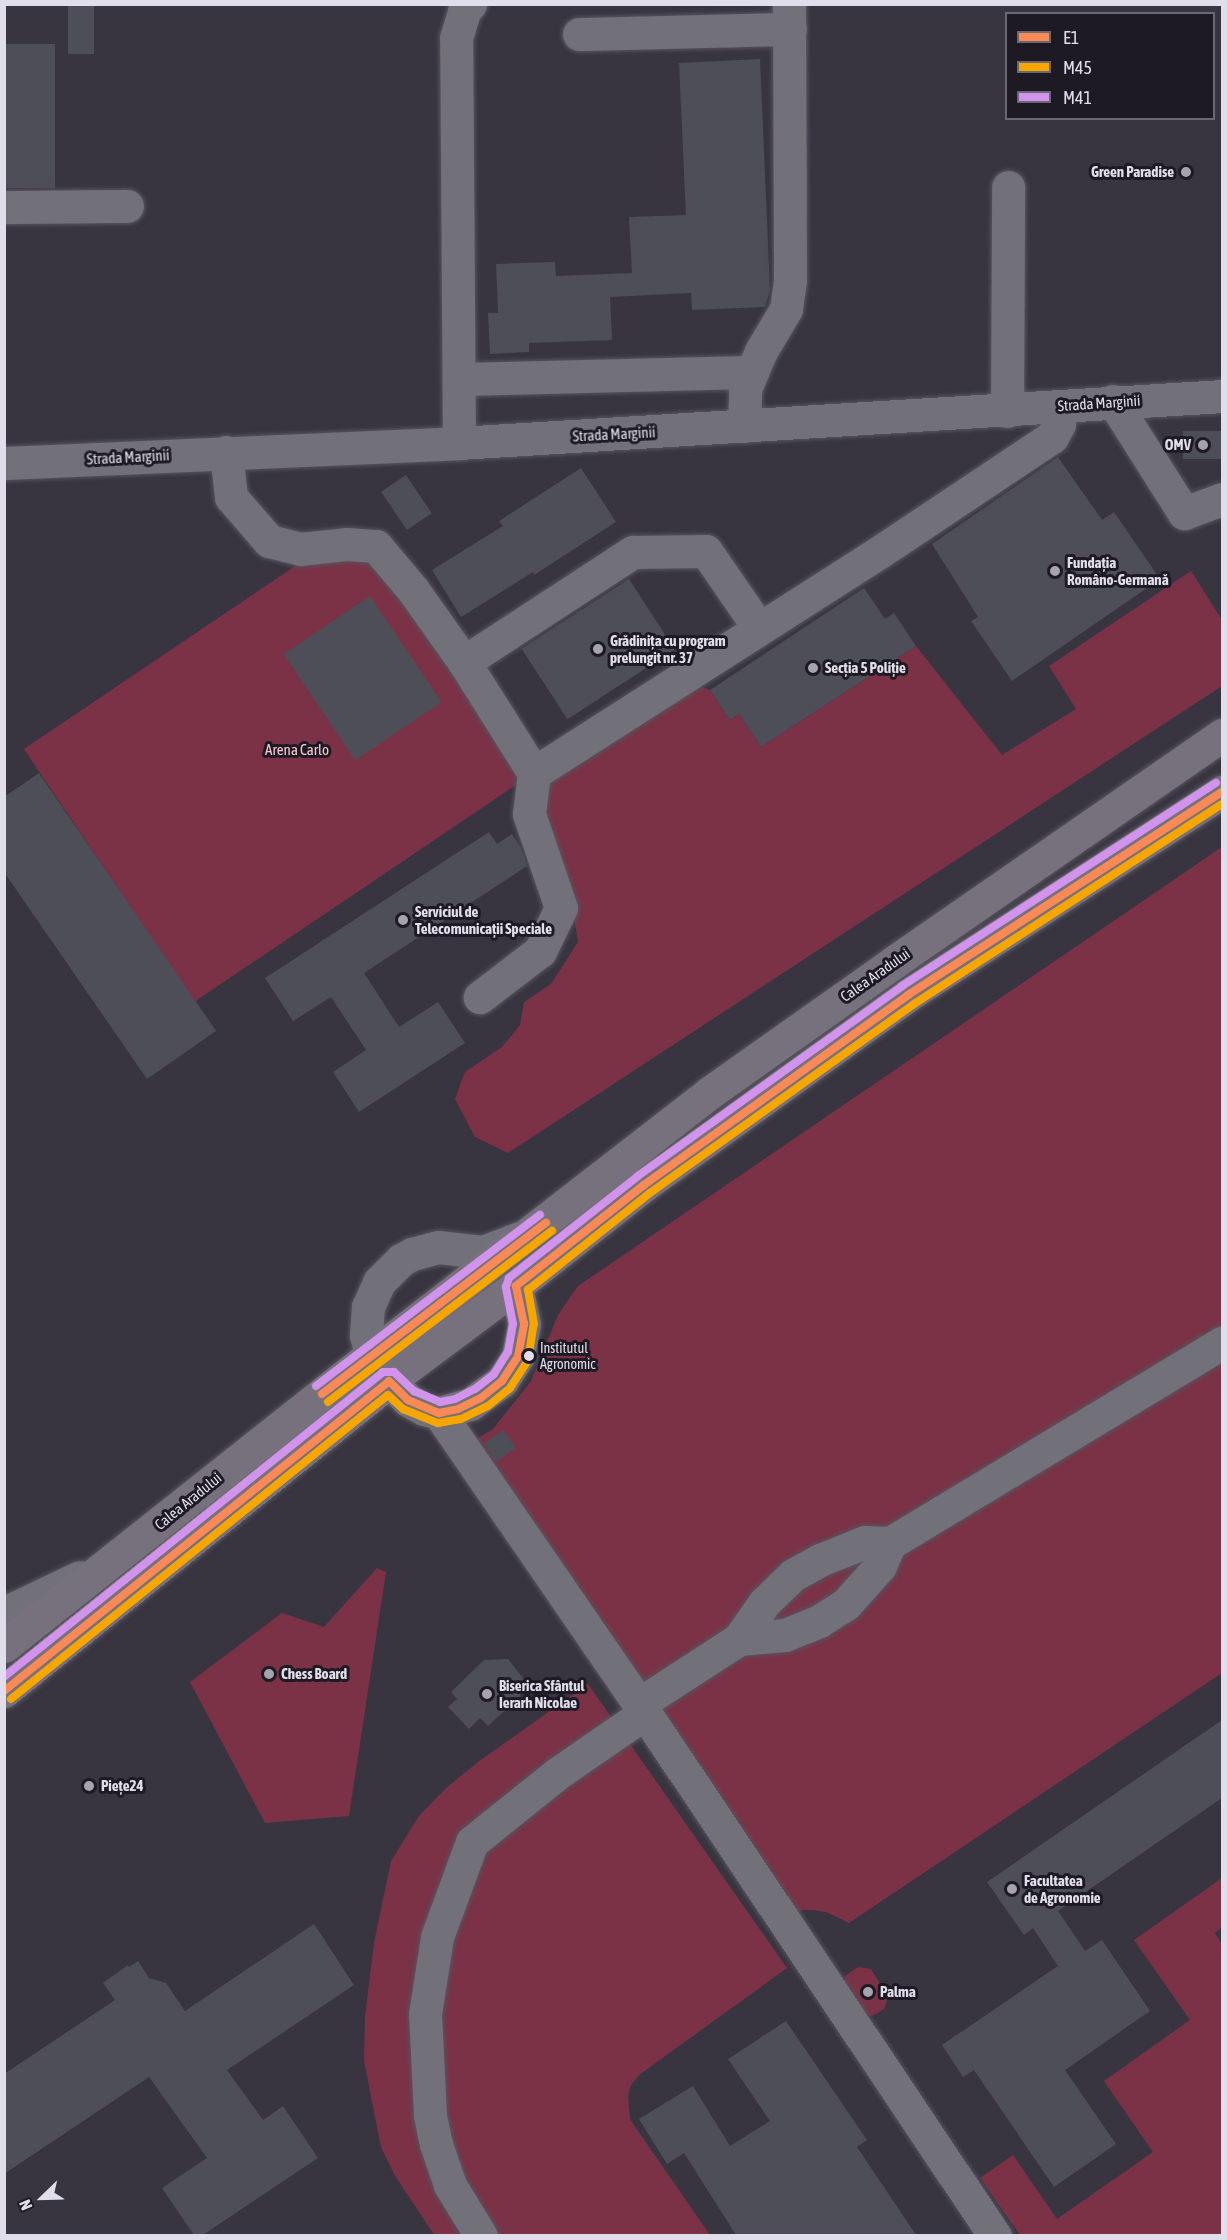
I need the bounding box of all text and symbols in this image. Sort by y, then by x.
legend [1005,12,1215,120]
text: E1 [1063,27,1079,48]
text: M45 [1063,57,1092,78]
text: M41 [1063,87,1092,108]
place label: Green Paradise [1091,163,1174,181]
marker: Green Paradise [1179,165,1193,179]
street label: Strada Marginii [1057,391,1141,415]
street label: Strada Marginii [572,423,656,445]
place label: OMV [1165,436,1191,454]
marker: OMV [1196,438,1210,452]
street label: Strada Marginii [86,446,170,468]
place label: Fundația Româno-Germană [1067,553,1169,588]
marker: Fundația Româno-Germană [1048,564,1062,578]
place label: Grădinița cu program prelungit nr. 37 [610,631,725,666]
marker: Grădinița cu program prelungit nr. 37 [591,642,605,656]
place label: Secția 5 Poliție [825,659,906,677]
marker: Secția 5 Poliție [806,661,820,675]
park label: Arena Carlo [265,741,329,759]
place label: Serviciul de Telecomunicații Speciale [415,902,552,937]
marker: Serviciul de Telecomunicații Speciale [396,913,410,927]
street label: Calea Aradului [837,944,913,1006]
place label: Institutul Agronomic [540,1340,595,1372]
marker: Institutul Agronomic [523,1350,535,1362]
street label: Calea Aradului [151,1469,225,1533]
place label: Chess Board [281,1665,347,1683]
marker: Chess Board [262,1667,276,1681]
place label: Biserica Sfântul Ierarh Nicolae [499,1676,584,1711]
marker: Biserica Sfântul Ierarh Nicolae [480,1687,494,1701]
place label: Piețe24 [101,1777,144,1795]
marker: Piețe24 [82,1779,96,1793]
place label: Facultatea de Agronomie [1024,1871,1101,1906]
marker: Facultatea de Agronomie [1005,1882,1019,1896]
place label: Palma [880,1983,916,2001]
marker: Palma [861,1985,875,1999]
north arrow [12,2168,72,2228]
text: N [15,2197,36,2213]

